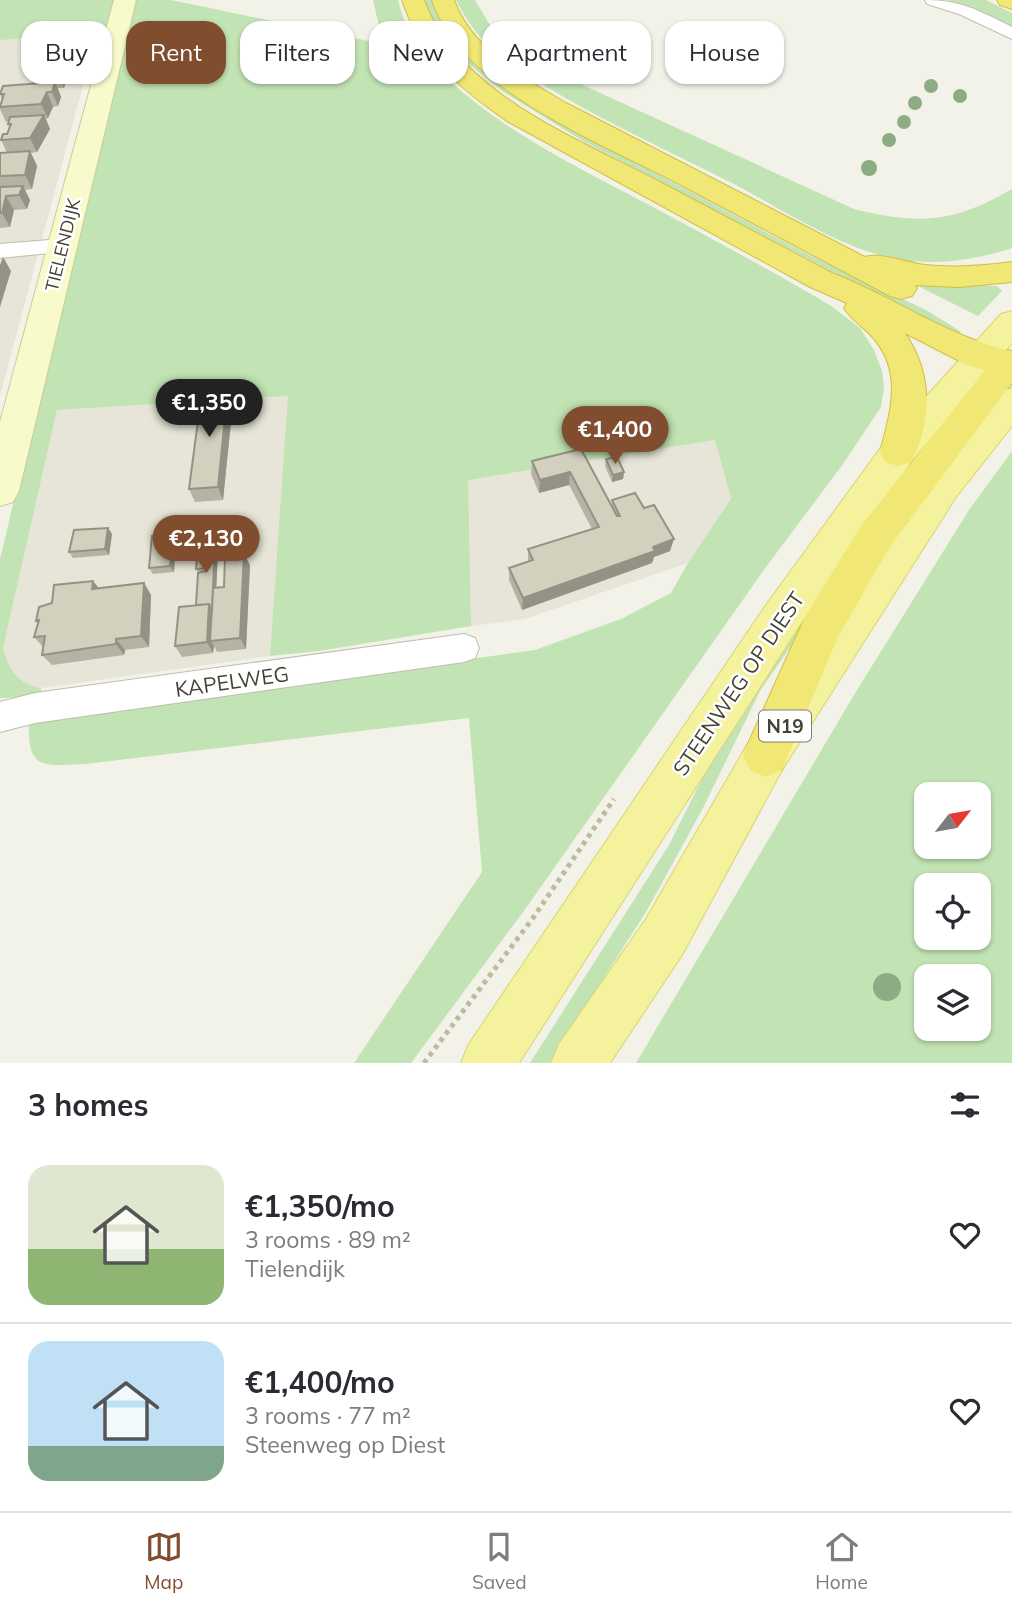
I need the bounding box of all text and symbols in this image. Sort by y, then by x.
chip: Buy [21,21,112,84]
chip: Rent [126,21,226,84]
chip: Filters [240,21,355,84]
chip: New [369,21,468,84]
chip: Apartment [482,21,651,84]
chip: House [665,21,784,84]
street label: TIELENDIJK [40,195,85,294]
pin: €1,350 [152,380,266,439]
text: €1,350 [172,387,246,416]
pin: €1,400 [558,406,672,466]
text: €1,400 [578,414,652,443]
pin: €2,130 [149,516,263,575]
text: €2,130 [169,523,243,552]
street label: STEENWEG OP DIEST [667,586,810,780]
street label: KAPELWEG [173,660,290,702]
road number: N19 [759,710,811,741]
north arrow [914,782,990,859]
map controls [914,782,991,1041]
button: locate [914,873,991,950]
button: layers [914,964,991,1041]
text: 3 homes [28,1086,149,1124]
icon: filters [946,1086,984,1124]
text: €1,350/mo [245,1187,395,1225]
icon: home [84,1193,168,1277]
icon: heart [946,1216,984,1254]
text: 3 rooms · 89 m² [245,1225,411,1254]
text: Tielendijk [245,1254,345,1283]
text: €1,400/mo [245,1363,395,1401]
icon: home [84,1369,168,1453]
icon: heart [946,1392,984,1430]
text: 3 rooms · 77 m² [245,1401,411,1430]
text: Steenweg op Diest [245,1430,445,1459]
tab: Map [144,1528,183,1594]
tab: Saved [472,1528,527,1594]
tab: Home [815,1528,868,1594]

